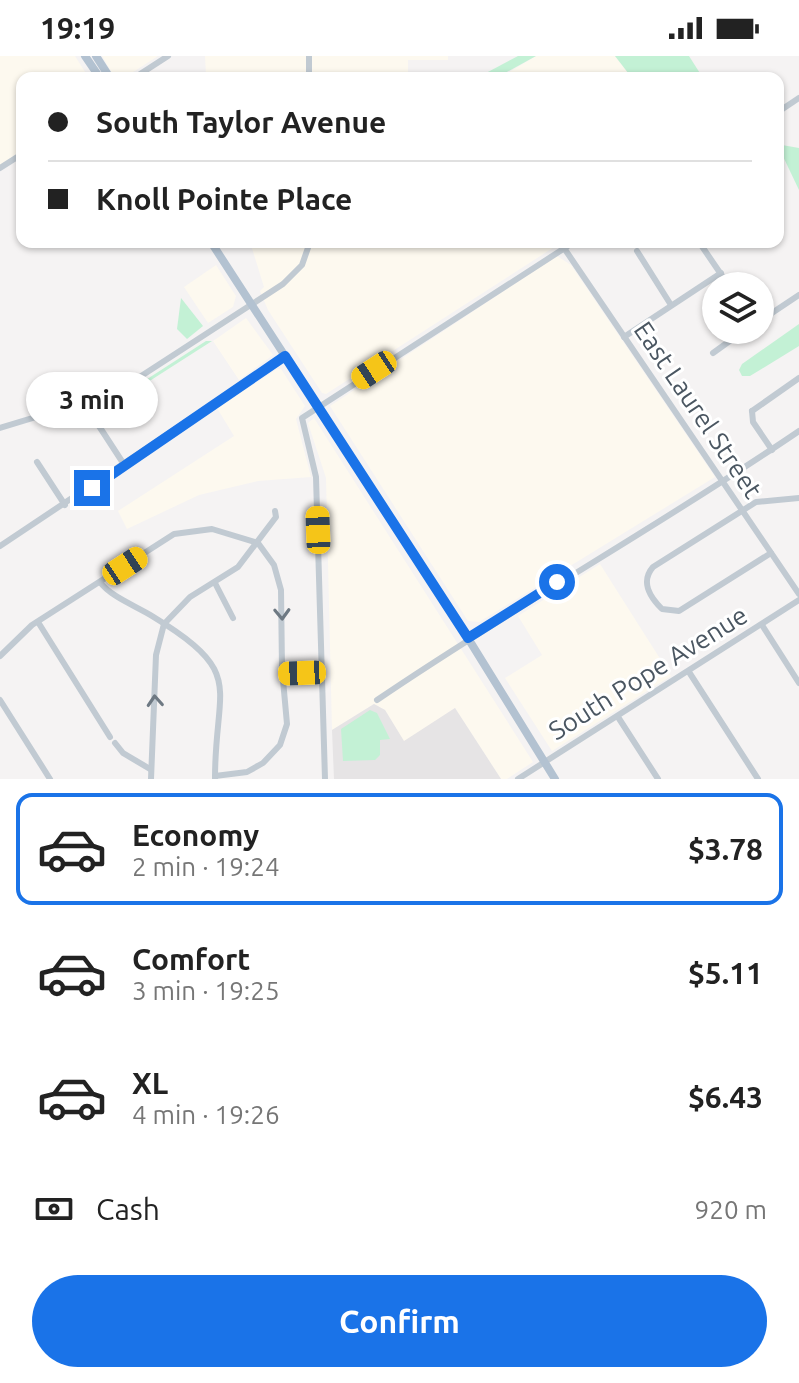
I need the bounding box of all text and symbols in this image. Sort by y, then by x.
text: 19:19 [40,11,115,45]
text: South Taylor Avenue [96,105,386,139]
text: Knoll Pointe Place [96,182,352,216]
map controls [702,272,774,344]
button: layers [702,272,774,344]
street label: East Laurel Street [629,316,768,503]
car [347,347,401,393]
callout: 3 min [26,372,158,428]
text: 3 min [59,385,125,414]
route end [74,470,110,506]
car [305,506,331,554]
car [98,543,152,589]
route start [539,564,575,600]
street label: South Pope Avenue [543,600,752,745]
one-way arrow [274,608,291,621]
car [278,660,326,686]
one-way arrow [147,695,164,708]
icon: car [36,813,108,885]
text: Economy [132,818,259,852]
text: $3.78 [688,832,763,866]
text: 2 min · 19:24 [132,852,280,881]
icon: car [36,937,108,1009]
text: Comfort [132,942,250,976]
text: $5.11 [688,956,763,990]
text: 3 min · 19:25 [132,976,280,1005]
icon: car [36,1061,108,1133]
text: XL [132,1066,168,1100]
text: $6.43 [688,1080,763,1114]
text: 4 min · 19:26 [132,1100,280,1129]
icon: cash [32,1187,76,1231]
text: Cash [96,1192,160,1226]
text: 920 m [695,1195,767,1224]
button: Confirm [32,1275,767,1367]

